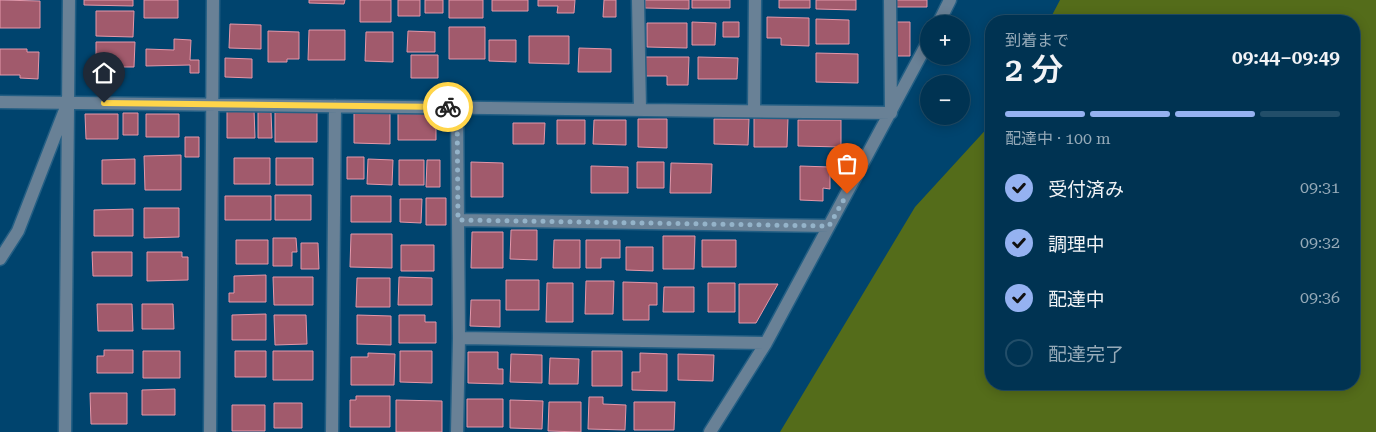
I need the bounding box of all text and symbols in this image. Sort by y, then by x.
map controls [920,15,970,125]
button: + [920,15,970,65]
text: 到着まで [1005,31,1069,50]
text: 09:44–09:49 [1232,46,1340,69]
text: 2 分 [1005,51,1063,89]
pin [83,52,125,103]
icon: home [90,59,118,87]
button: − [920,75,970,125]
courier [423,82,473,132]
icon: bike [434,93,462,121]
text: 配達中 · 100 m [1005,129,1111,148]
pin [826,143,868,194]
icon: bag [833,150,861,178]
icon: check [1005,174,1033,202]
text: 受付済み [1048,178,1124,201]
text: 09:31 [1300,178,1340,197]
icon: check [1005,229,1033,257]
text: 調理中 [1048,233,1105,256]
text: 09:32 [1300,233,1340,252]
icon: check [1005,284,1033,312]
text: 配達中 [1048,288,1105,311]
text: 09:36 [1300,288,1340,307]
text: 配達完了 [1048,343,1124,366]

